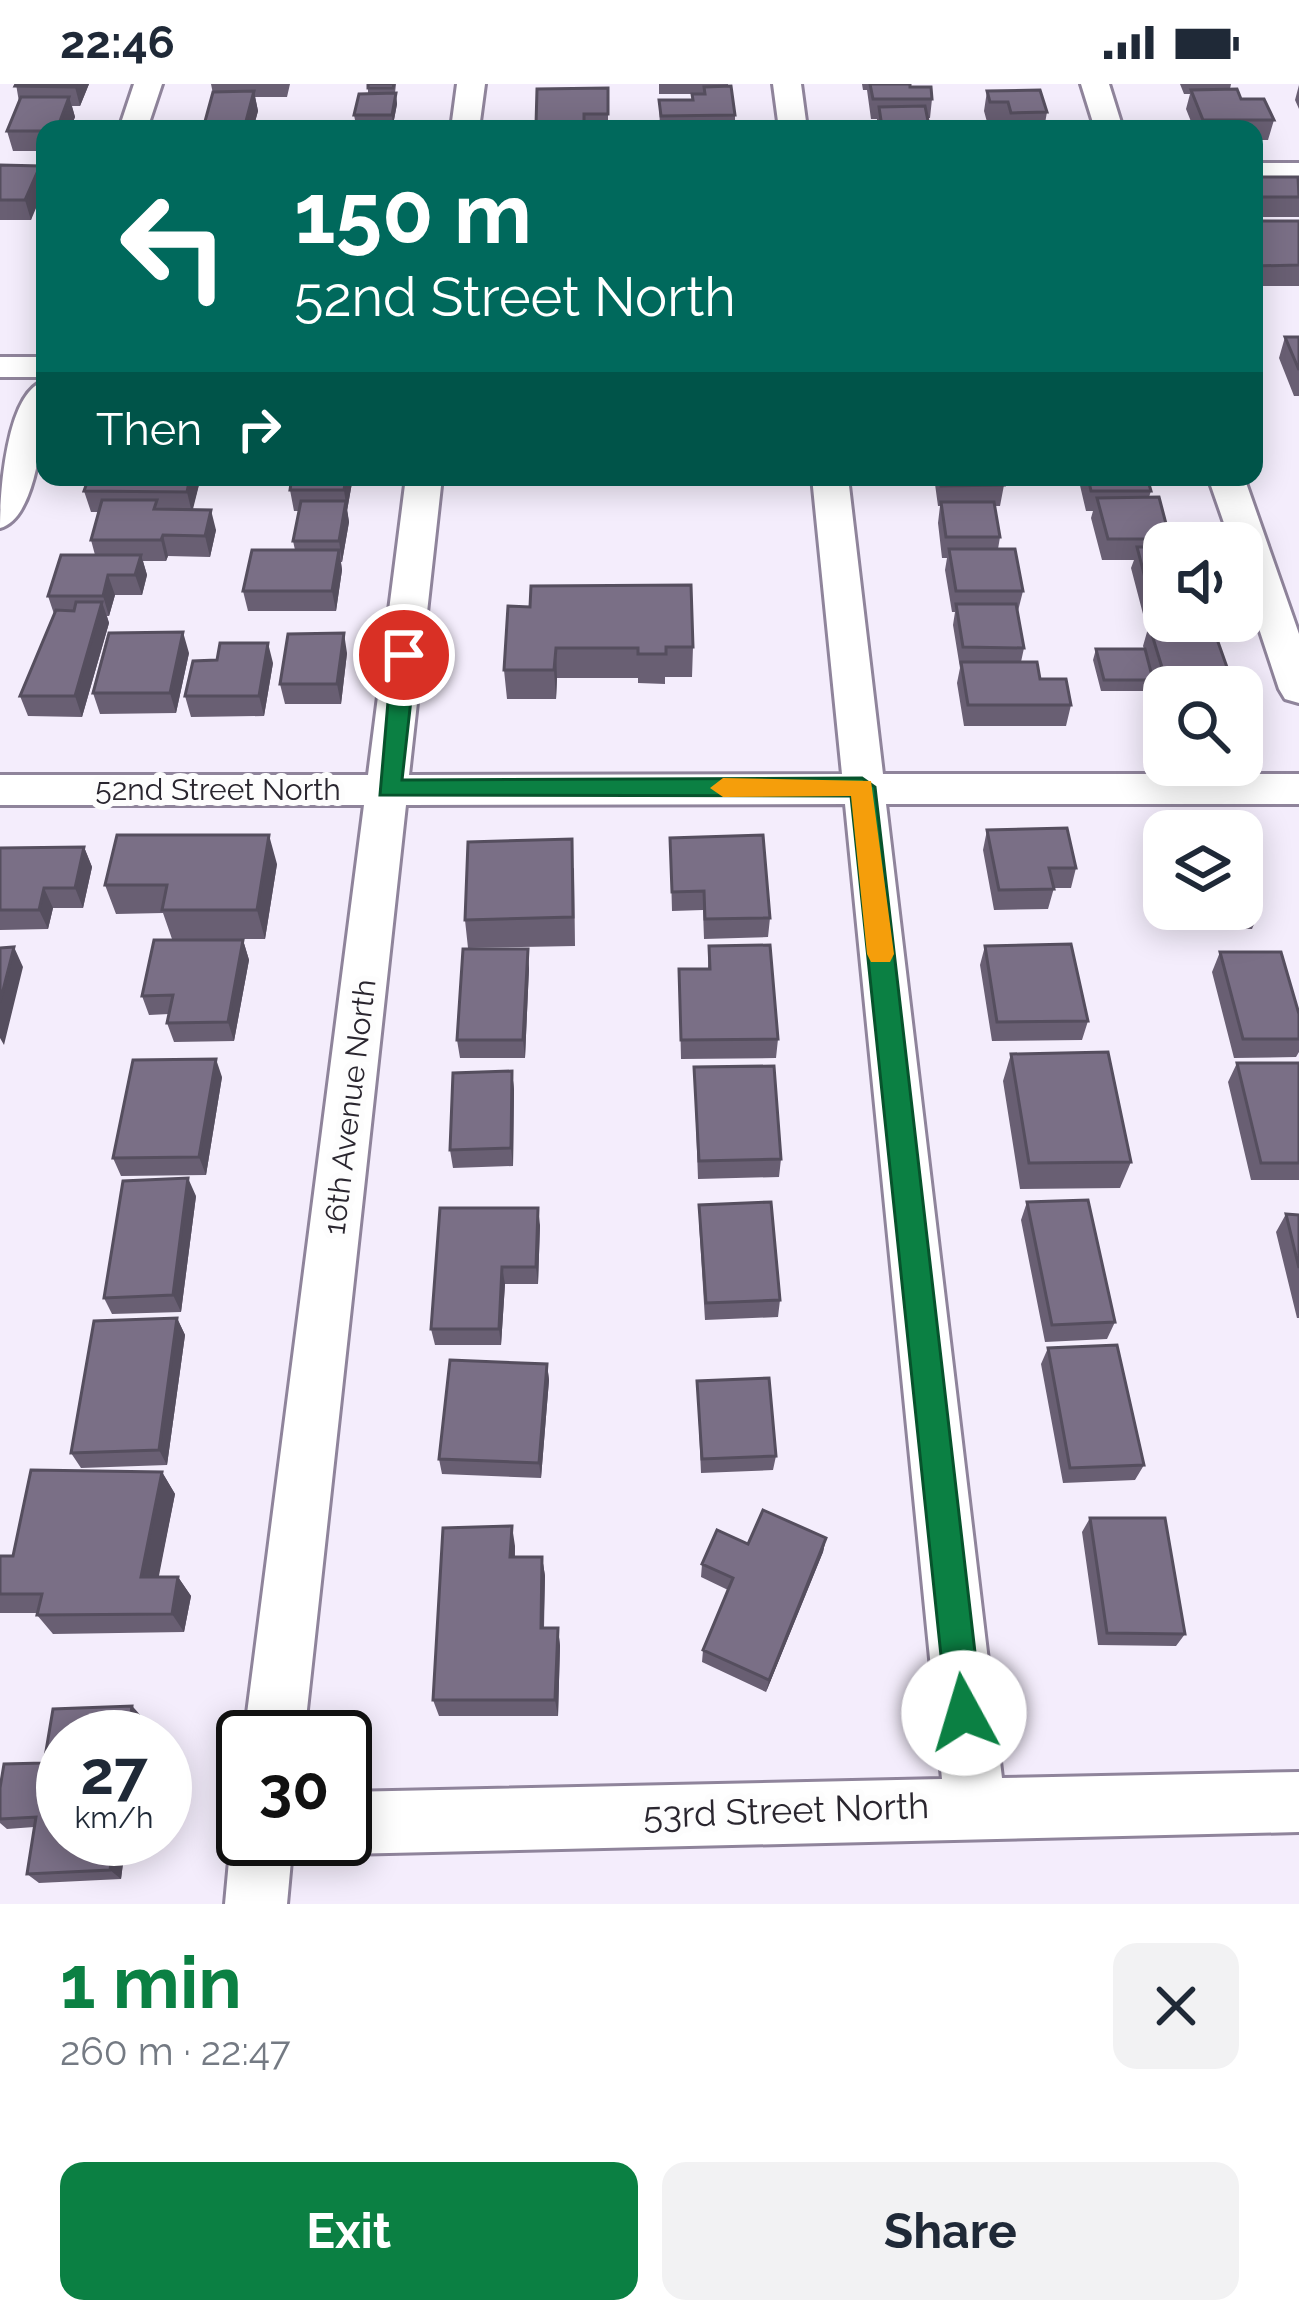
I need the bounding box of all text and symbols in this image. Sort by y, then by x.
text: 22:46 [60,16,175,69]
text: 150 m [294,164,532,263]
icon: left [96,168,252,324]
text: 52nd Street North [294,265,736,329]
icon: right [226,396,292,462]
text: Then [96,403,202,456]
map controls [1143,522,1263,930]
button: sound [1143,522,1263,642]
pin [353,604,455,706]
icon: arrive [371,622,437,688]
button: search [1143,666,1263,786]
street label: 52nd Street North [95,772,341,807]
button: layers [1143,810,1263,930]
street label: 16th Avenue North [316,977,383,1237]
position arrow [901,1650,1027,1776]
speed limit sign: 30 [216,1710,372,1866]
text: 27 [80,1738,148,1808]
street label: 53rd Street North [642,1784,930,1836]
text: km/h [74,1800,154,1835]
text: 1 min [60,1940,242,2025]
button: close [1113,1943,1239,2069]
text: 260 m · 22:47 [60,2028,291,2074]
button: Exit [60,2162,638,2300]
button: Share [662,2162,1239,2300]

